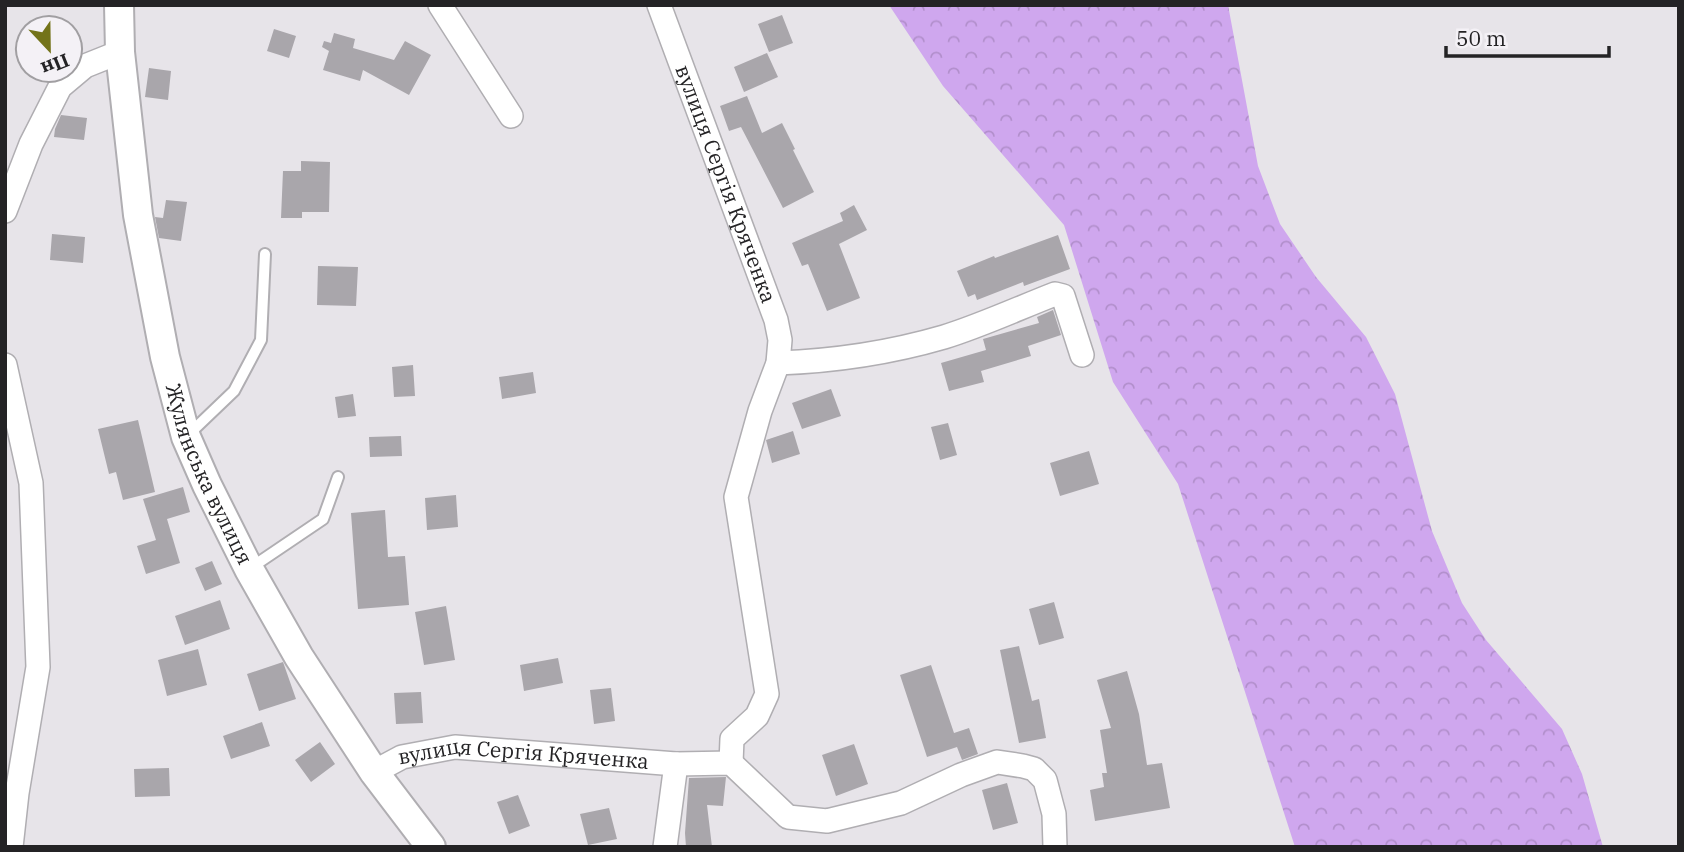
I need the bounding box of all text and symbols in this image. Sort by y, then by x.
north arrow [14,14,84,84]
scale bar [1446,14,1609,58]
text: 50 m [1456,24,1506,52]
text: Пн [38,48,73,81]
street label: вулиця Сергія Кряченка [669,61,783,307]
street label: Жулянська вулиця [160,381,260,569]
street label: вулиця Сергія Кряченка [396,731,650,775]

